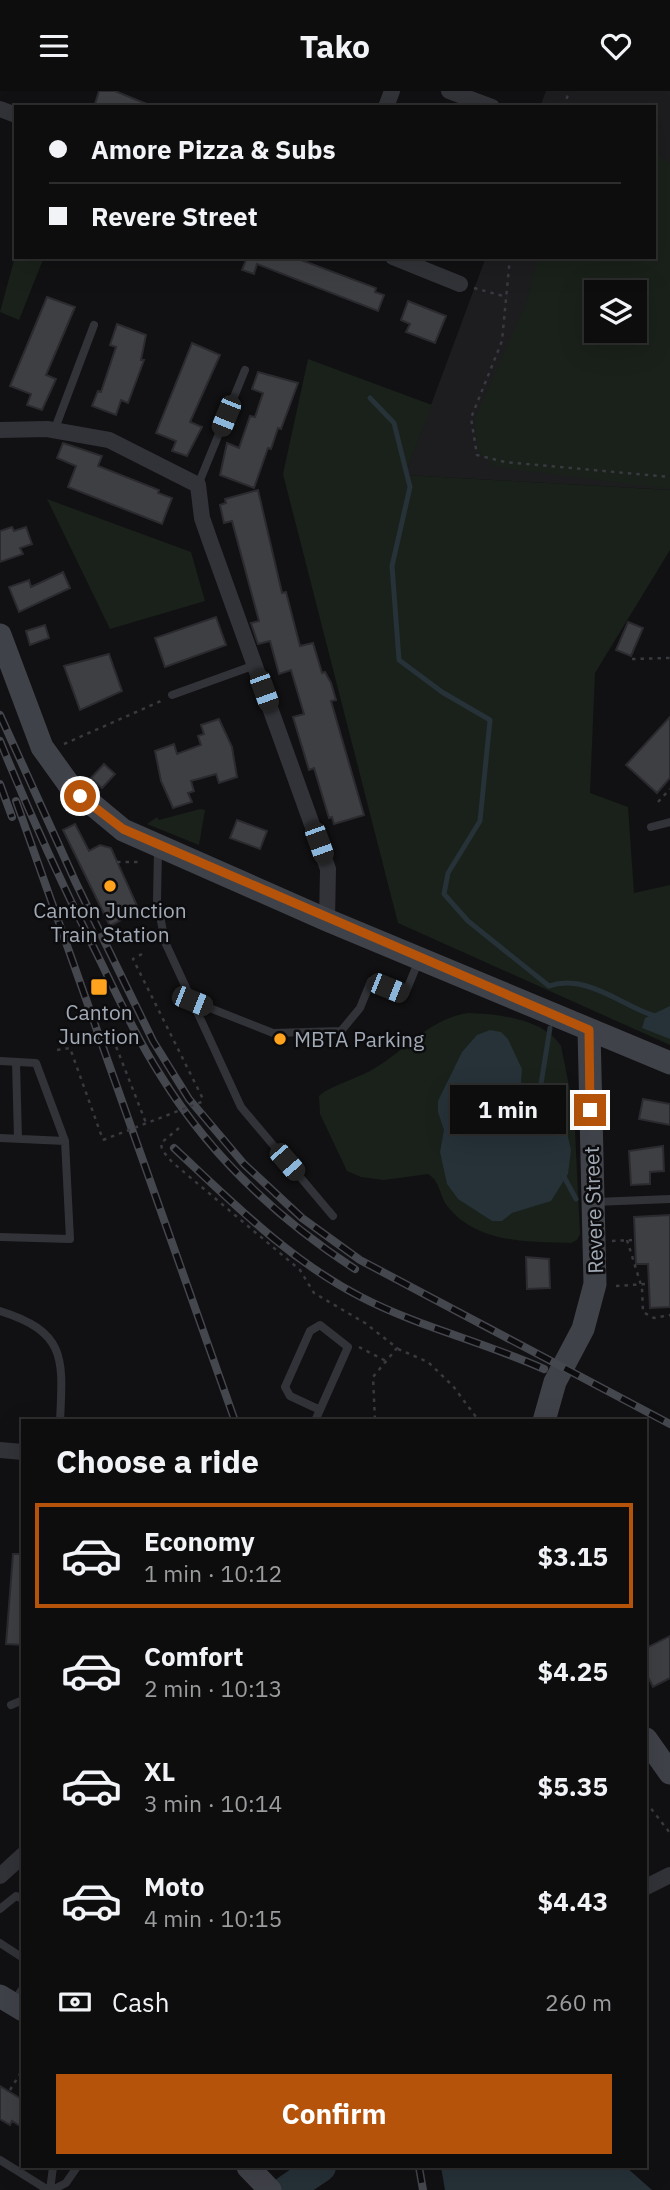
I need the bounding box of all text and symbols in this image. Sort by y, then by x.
text: Tako [300,25,370,67]
icon: menu [35,27,73,65]
icon: heart [597,27,635,65]
text: Amore Pizza & Subs [91,132,336,166]
text: Revere Street [91,199,258,233]
map controls [584,280,647,343]
button: layers [584,280,647,343]
car [209,393,244,439]
car [247,668,282,714]
route start [64,780,96,812]
car [302,820,337,866]
marker: Canton Junction Train Station [102,878,118,894]
place label: Canton Junction Train Station [33,896,187,948]
car [365,970,412,1006]
marker: Canton Junction [89,977,109,997]
car [169,983,216,1019]
place label: Canton Junction [58,998,140,1050]
place label: MBTA Parking [294,1025,424,1053]
marker: MBTA Parking [272,1031,288,1047]
callout: 1 min [450,1086,566,1135]
text: 1 min [478,1094,538,1124]
route end [574,1094,606,1126]
car [266,1139,309,1185]
street label: Revere Street [577,1146,609,1274]
text: Choose a ride [56,1440,259,1482]
icon: car [60,1524,123,1587]
text: Economy [144,1524,255,1558]
text: $3.15 [538,1539,608,1573]
text: 1 min · 10:12 [144,1558,282,1588]
icon: car [60,1639,123,1702]
text: Comfort [144,1639,243,1673]
text: $4.25 [538,1654,608,1688]
text: 2 min · 10:13 [144,1673,282,1703]
icon: car [60,1754,123,1817]
text: XL [144,1754,175,1788]
text: $5.35 [538,1769,608,1803]
text: 3 min · 10:14 [144,1788,282,1818]
icon: car [60,1869,123,1932]
text: Moto [144,1869,204,1903]
text: $4.43 [538,1884,608,1918]
text: 4 min · 10:15 [144,1903,282,1933]
icon: cash [56,1983,94,2021]
text: Cash [112,1985,169,2019]
text: 260 m [545,1987,612,2017]
button: Confirm [56,2074,612,2154]

